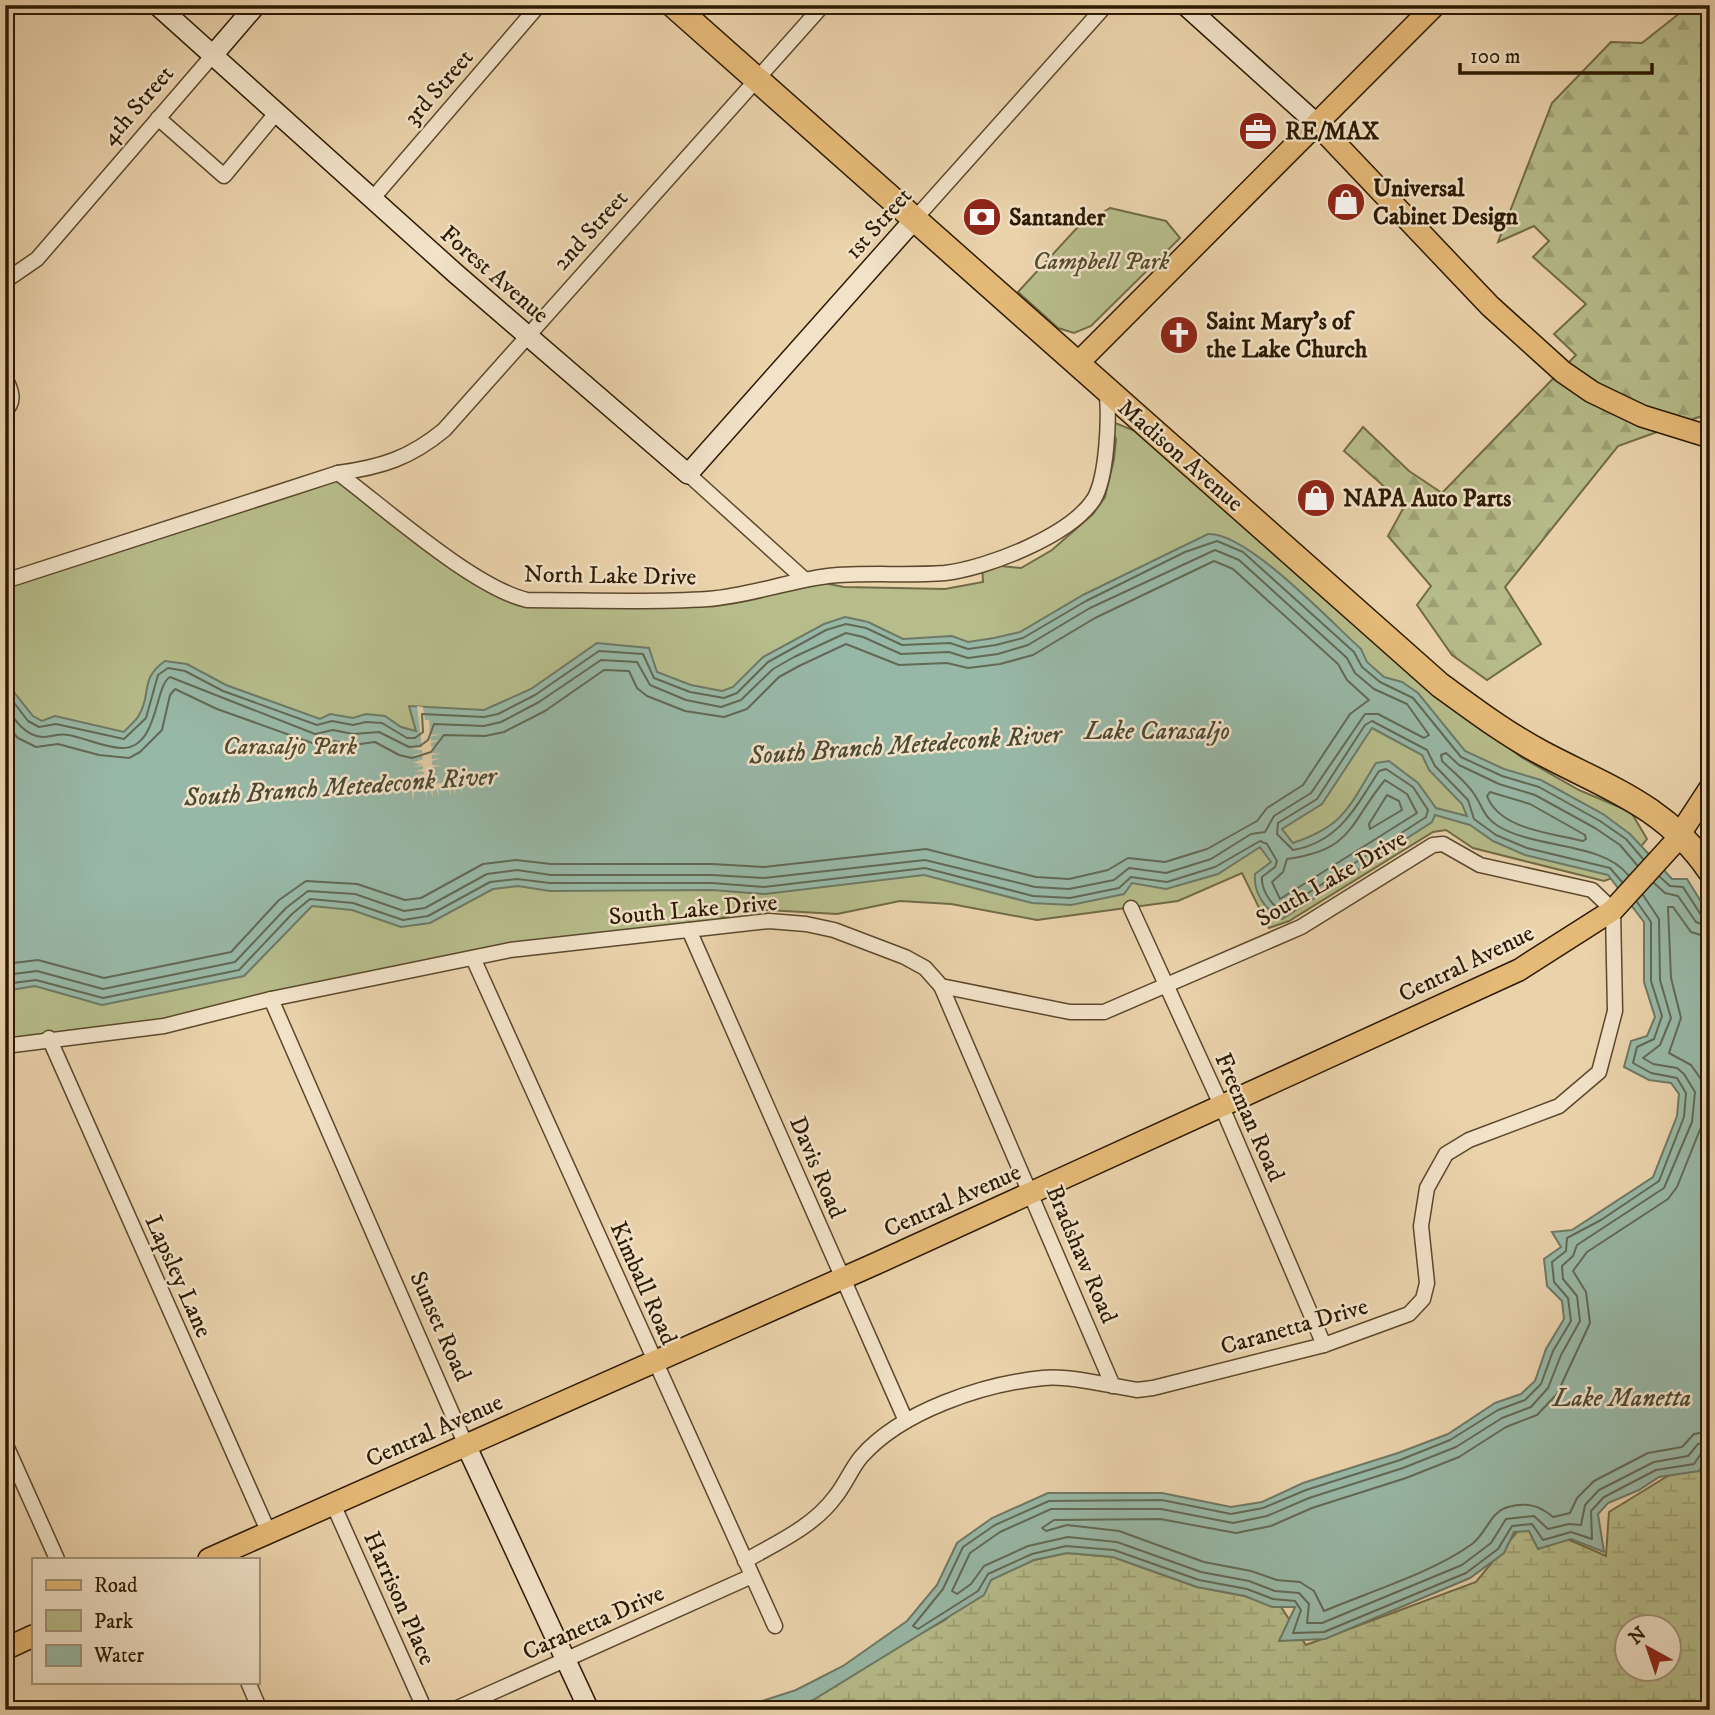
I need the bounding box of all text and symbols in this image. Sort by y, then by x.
scale bar [1460,32,1652,76]
street label: 3rd Street [397,43,480,132]
text: 100 m [1470,44,1521,70]
street label: 4th Street [95,59,181,152]
office icon: RE/MAX [1237,110,1279,152]
place label: RE/MAX [1285,117,1380,147]
place label: Universal Cabinet Design [1373,174,1519,232]
street label: 1st Street [839,181,919,266]
shop icon: Universal Cabinet Design [1325,181,1367,223]
street label: 2nd Street [547,184,635,277]
bank icon: Santander [961,196,1003,238]
place label: Santander [1009,203,1106,233]
street label: Forest Avenue [434,219,555,330]
park label: Campbell Park [1033,247,1169,277]
place label: Saint Mary's of the Lake Church [1206,307,1368,365]
church icon: Saint Mary's of the Lake Church [1158,314,1200,356]
street label: Madison Avenue [1111,393,1249,519]
shop icon: NAPA Auto Parts [1295,477,1337,519]
place label: NAPA Auto Parts [1343,484,1511,514]
street label: North Lake Drive [523,559,697,593]
water label: Lake Carasaljo [1082,715,1230,748]
water label: South Branch Metedeconk River [747,718,1064,773]
park label: Carasaljo Park [223,732,357,762]
water label: South Branch Metedeconk River [182,760,499,815]
street label: South Lake Drive [1251,824,1412,934]
street label: South Lake Drive [608,888,779,932]
street label: Central Avenue [1394,918,1539,1010]
street label: Freeman Road [1207,1048,1291,1187]
street label: Davis Road [782,1112,852,1223]
street label: Central Avenue [879,1157,1026,1244]
street label: Bradshaw Road [1039,1181,1124,1328]
street label: Lapsley Lane [138,1210,218,1342]
street label: Kimball Road [603,1217,684,1350]
street label: Sunset Road [403,1267,478,1386]
street label: Caranetta Drive [1217,1292,1371,1362]
water label: Lake Manetta [1551,1382,1691,1415]
street label: Central Avenue [361,1387,508,1474]
street label: Harrison Place [356,1527,442,1670]
legend [32,1558,259,1684]
text: Road [94,1573,138,1599]
street label: Caranetta Drive [518,1578,669,1667]
text: Park [94,1609,134,1635]
north arrow [1614,1614,1684,1684]
text: N [1625,1622,1652,1650]
text: Water [93,1643,144,1669]

